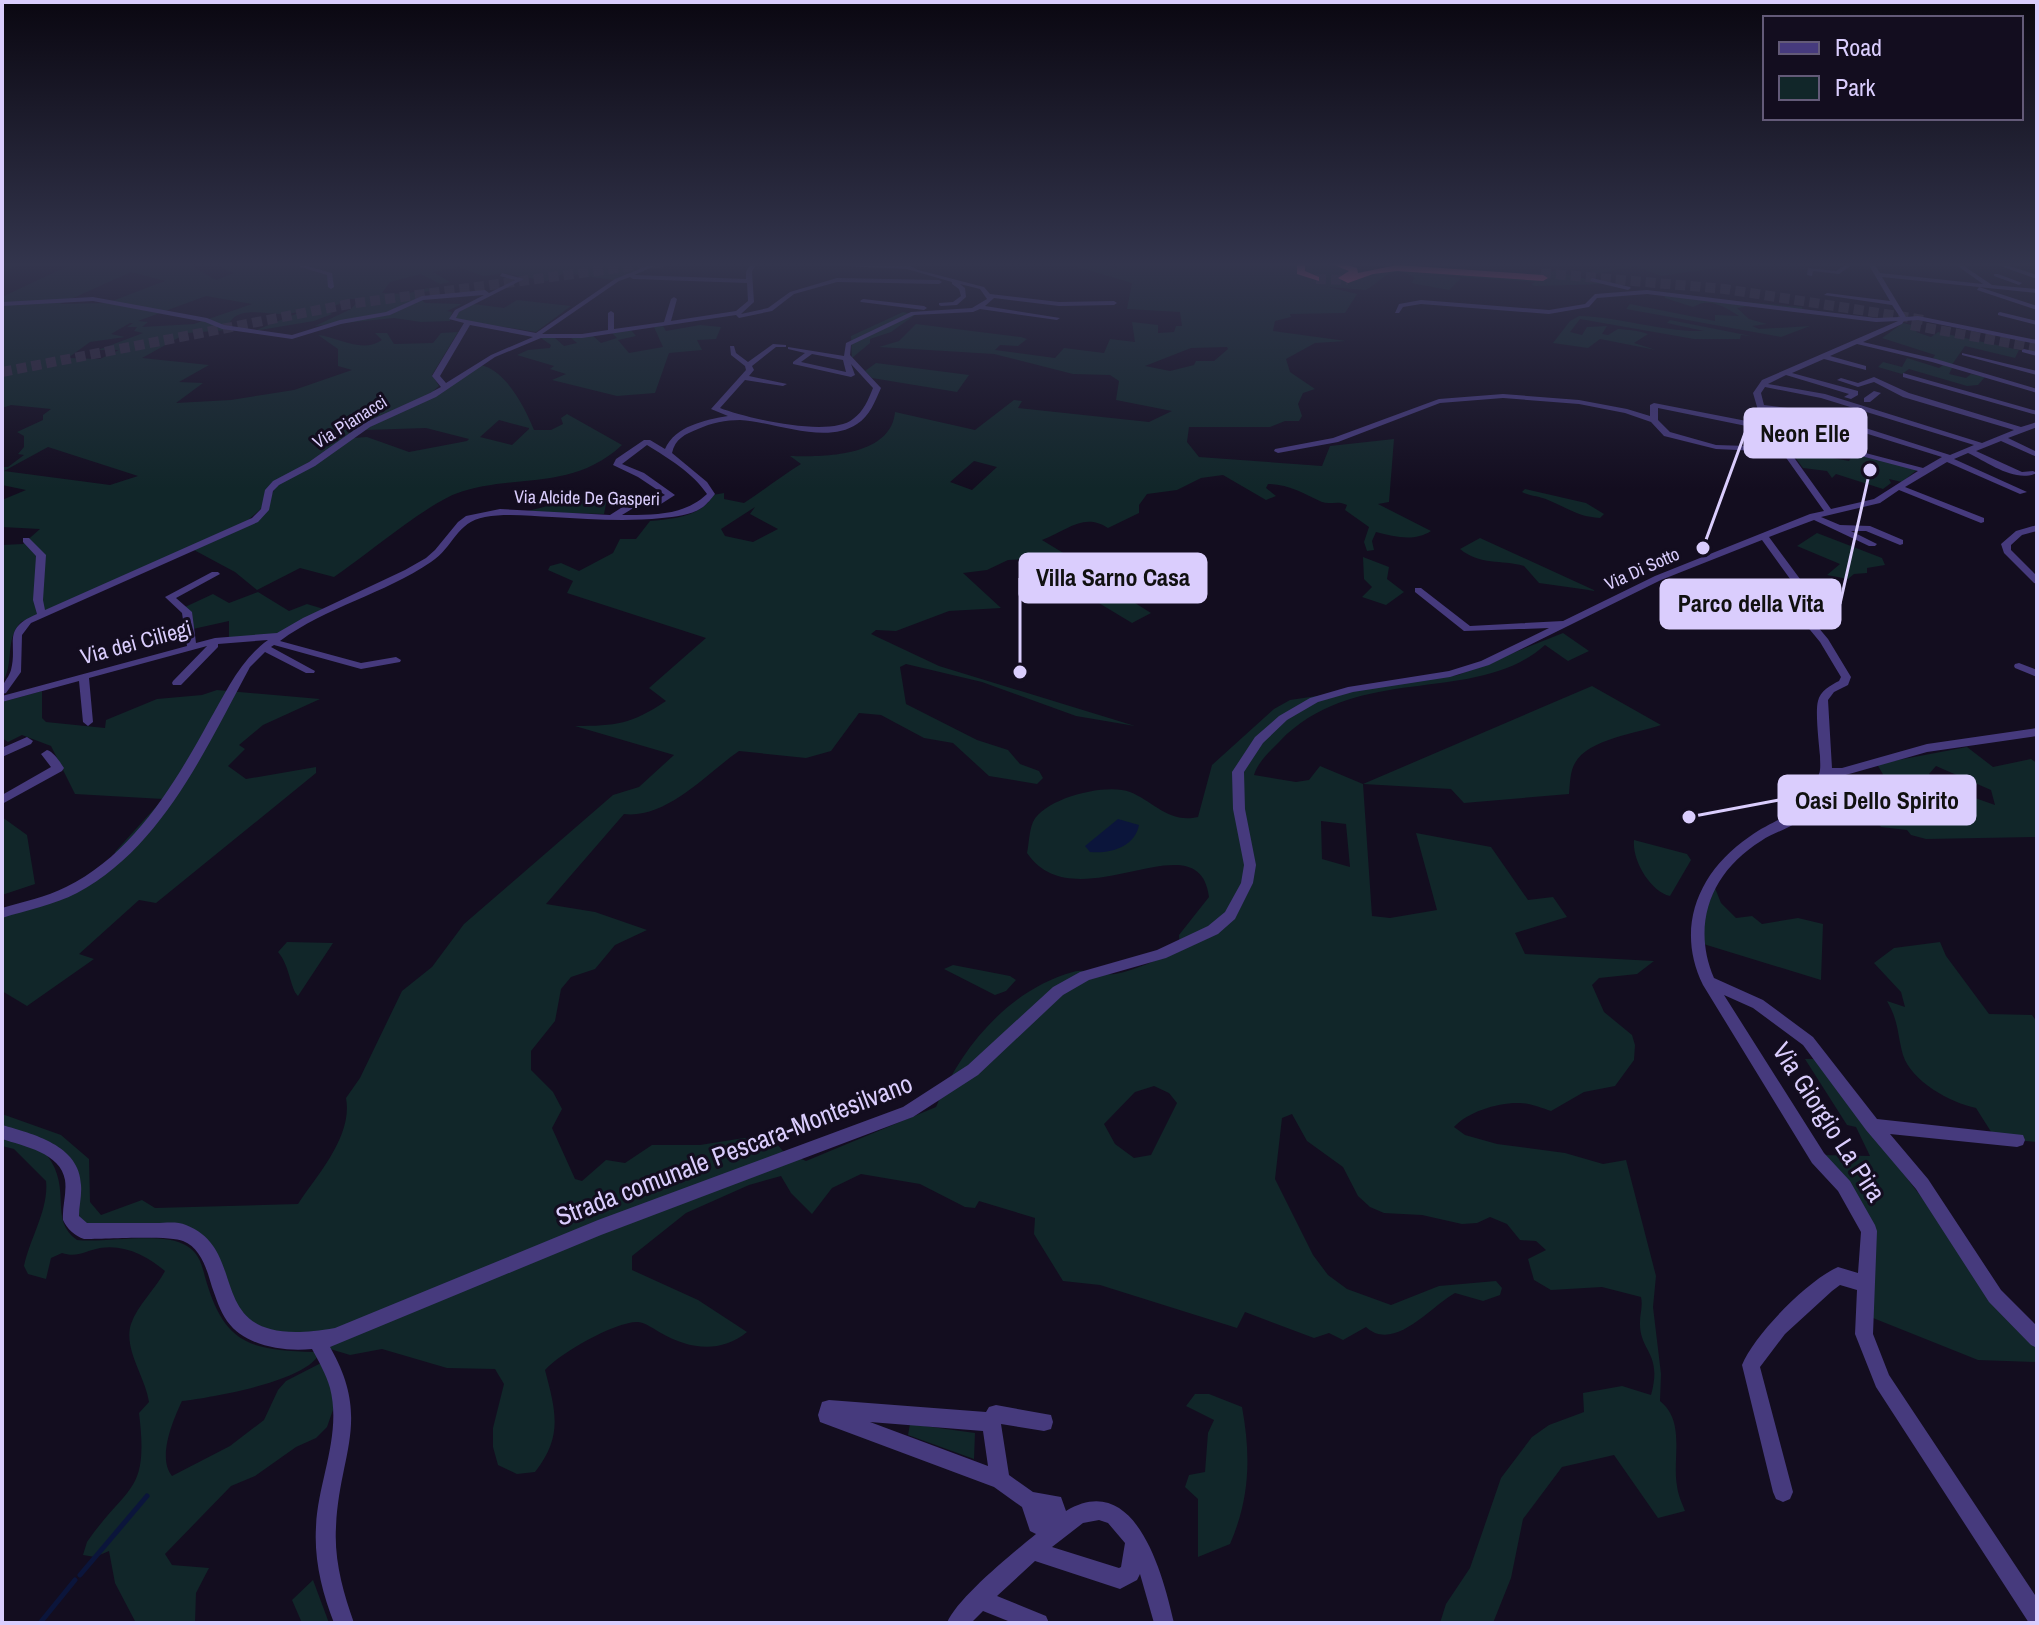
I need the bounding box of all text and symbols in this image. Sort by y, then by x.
legend [1763,16,2023,120]
text: Road [1835,31,1882,63]
text: Park [1835,71,1876,103]
street label: Via Pianacci [308,389,392,454]
callout: Neon Elle [1745,409,1866,457]
text: Neon Elle [1760,417,1850,449]
street label: Via Alcide De Gasperi [514,484,660,511]
street label: Via Di Sotto [1600,541,1683,596]
callout: Villa Sarno Casa [1020,554,1206,602]
text: Villa Sarno Casa [1036,561,1190,593]
callout: Parco della Vita [1661,580,1840,628]
text: Parco della Vita [1678,587,1824,619]
street label: Via dei Ciliegi [77,613,195,671]
callout: Oasi Dello Spirito [1779,776,1975,824]
text: Oasi Dello Spirito [1795,784,1959,816]
street label: Via Giorgio La Pira [1765,1035,1894,1208]
street label: Strada comunale Pescara-Montesilvano [551,1065,917,1234]

